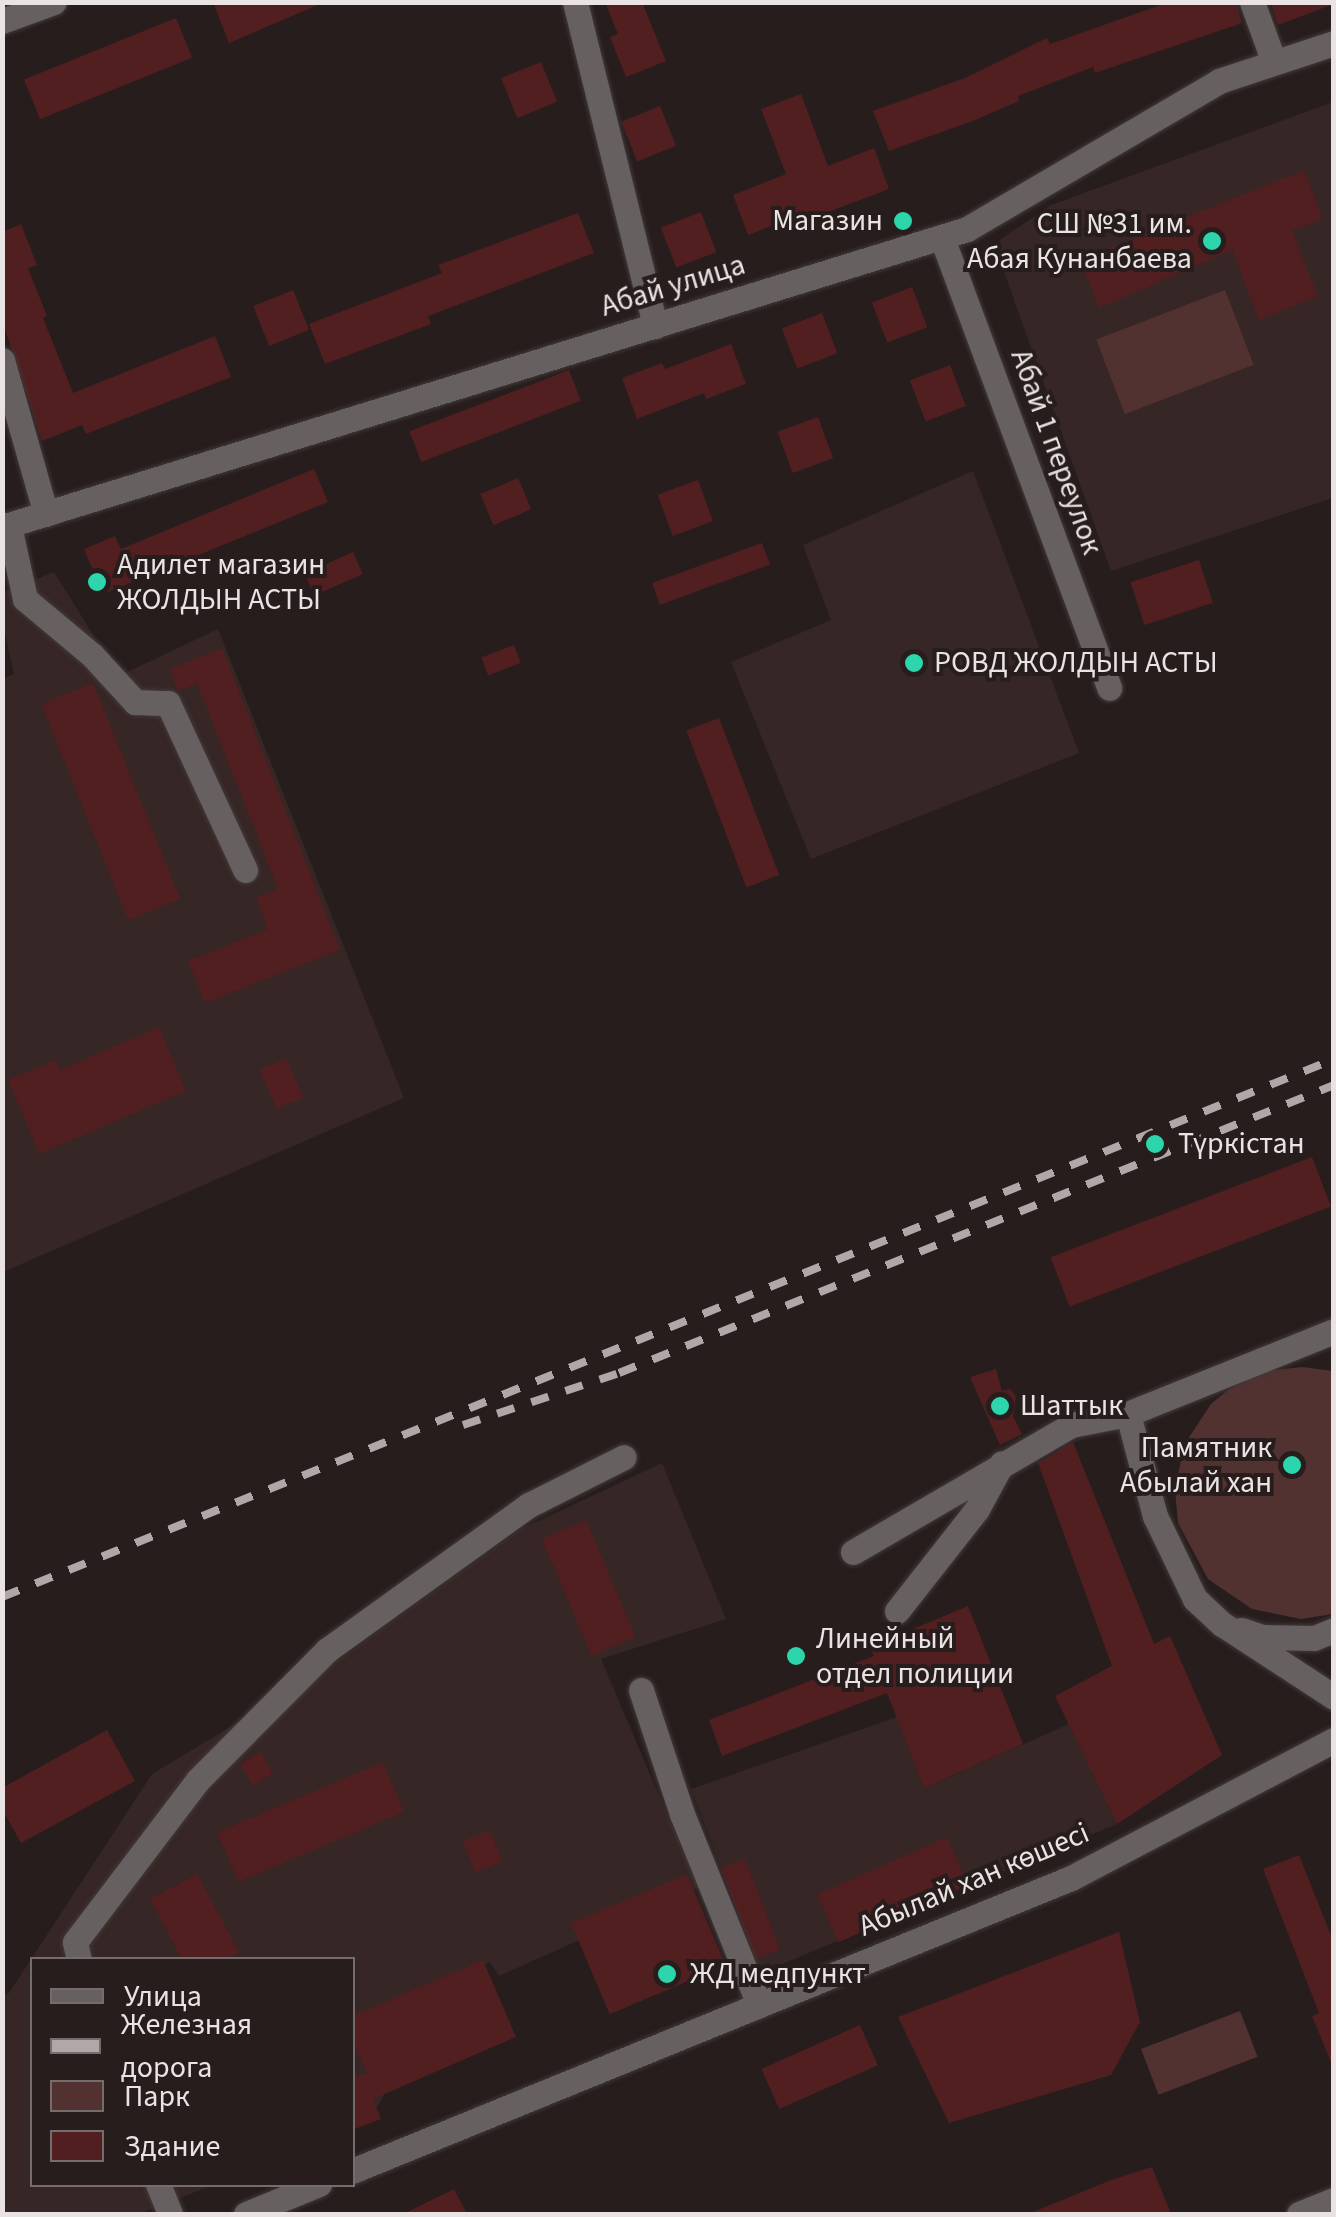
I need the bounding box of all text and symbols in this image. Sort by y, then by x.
place label: Магазин [772,203,883,239]
place label: СШ №31 им. Абая Кунанбаева [967,206,1192,276]
marker: Магазин [892,210,914,232]
marker: СШ №31 им. Абая Кунанбаева [1201,230,1223,252]
street label: Абай улица [596,247,750,325]
street label: Абай 1 переулок [1002,345,1110,559]
place label: Адилет магазин ЖОЛДЫН АСТЫ [117,547,325,618]
marker: Адилет магазин ЖОЛДЫН АСТЫ [86,571,108,593]
place label: РОВД ЖОЛДЫН АСТЫ [934,645,1218,681]
marker: РОВД ЖОЛДЫН АСТЫ [903,652,925,674]
place label: Түркістан [1178,1126,1305,1162]
marker: Түркістан [1142,1131,1168,1157]
place label: Шаттык [1020,1388,1123,1424]
marker: Шаттык [989,1395,1011,1417]
place label: Памятник Абылай хан [1120,1430,1272,1500]
marker: Памятник Абылай хан [1281,1454,1303,1476]
place label: Линейный отдел полиции [816,1621,1014,1692]
marker: Линейный отдел полиции [785,1645,807,1667]
street label: Абылай хан көшесі [853,1815,1095,1945]
place label: ЖД медпункт [690,1956,866,1992]
legend [30,1957,355,2187]
marker: ЖД медпункт [654,1961,680,1987]
text: Улица [124,1975,202,2018]
text: Железная дорога [121,2003,252,2089]
text: Парк [124,2075,190,2118]
text: Здание [124,2125,220,2168]

